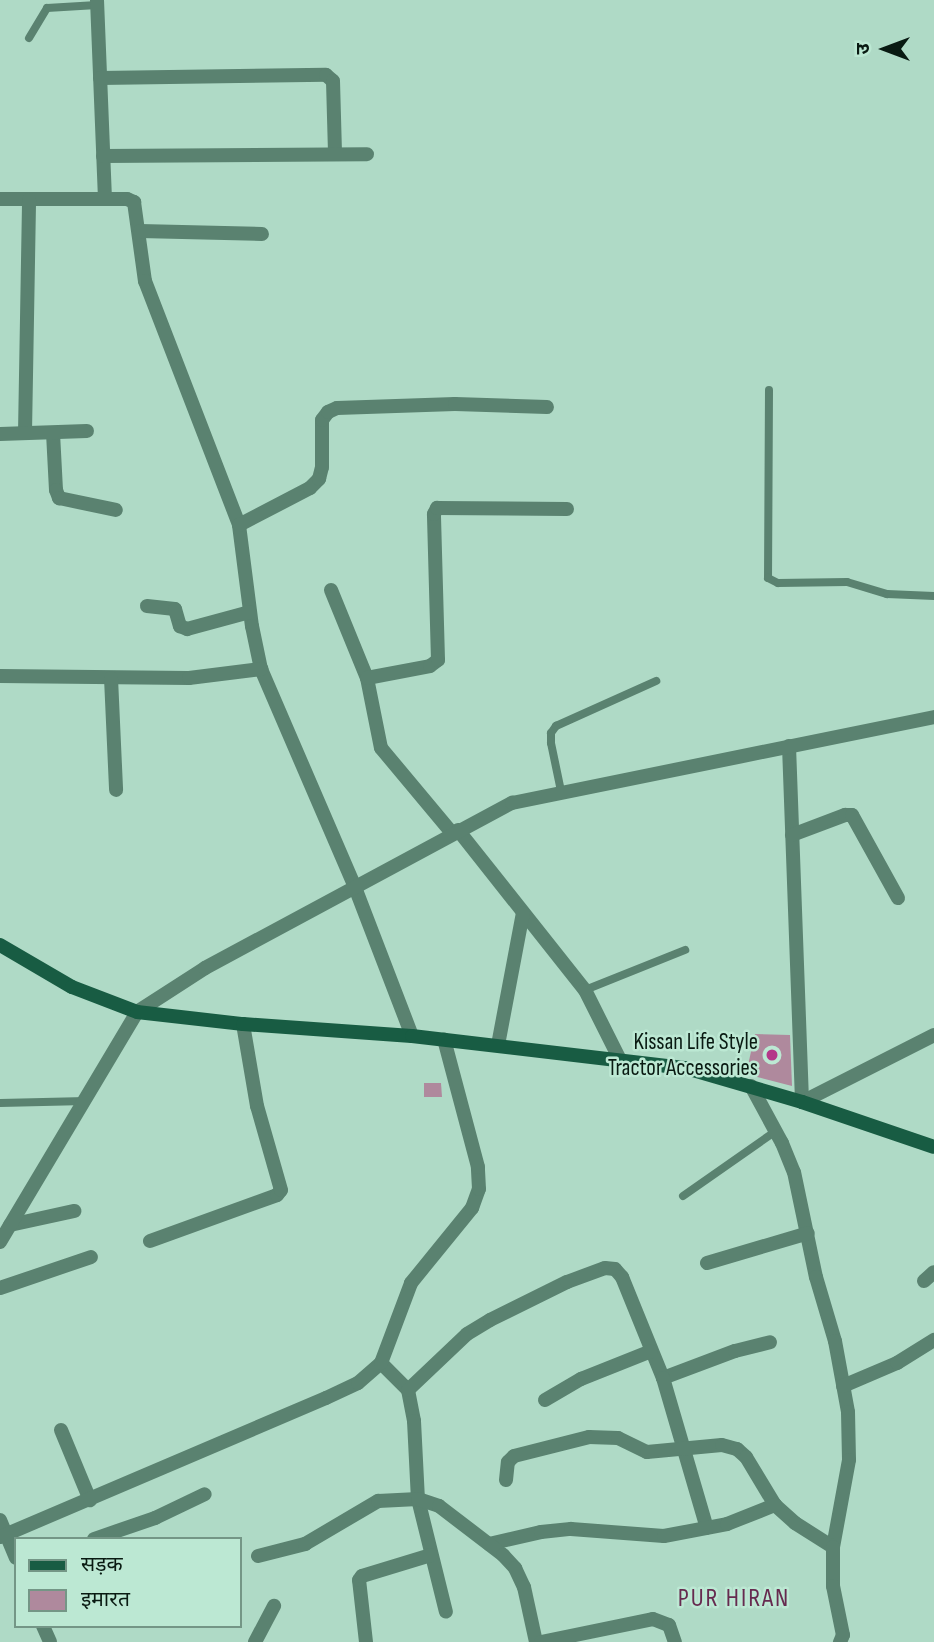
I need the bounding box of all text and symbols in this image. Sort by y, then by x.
north arrow [850,14,920,84]
text: उ [852,43,875,55]
place label: Kissan Life Style Tractor Accessories [608,1028,758,1082]
marker: Kissan Life Style Tractor Accessories [764,1047,780,1063]
legend [14,1537,242,1628]
text: सड़क [81,1552,123,1577]
district label: PUR HIRAN [679,1583,789,1615]
text: इमारत [81,1587,130,1612]

